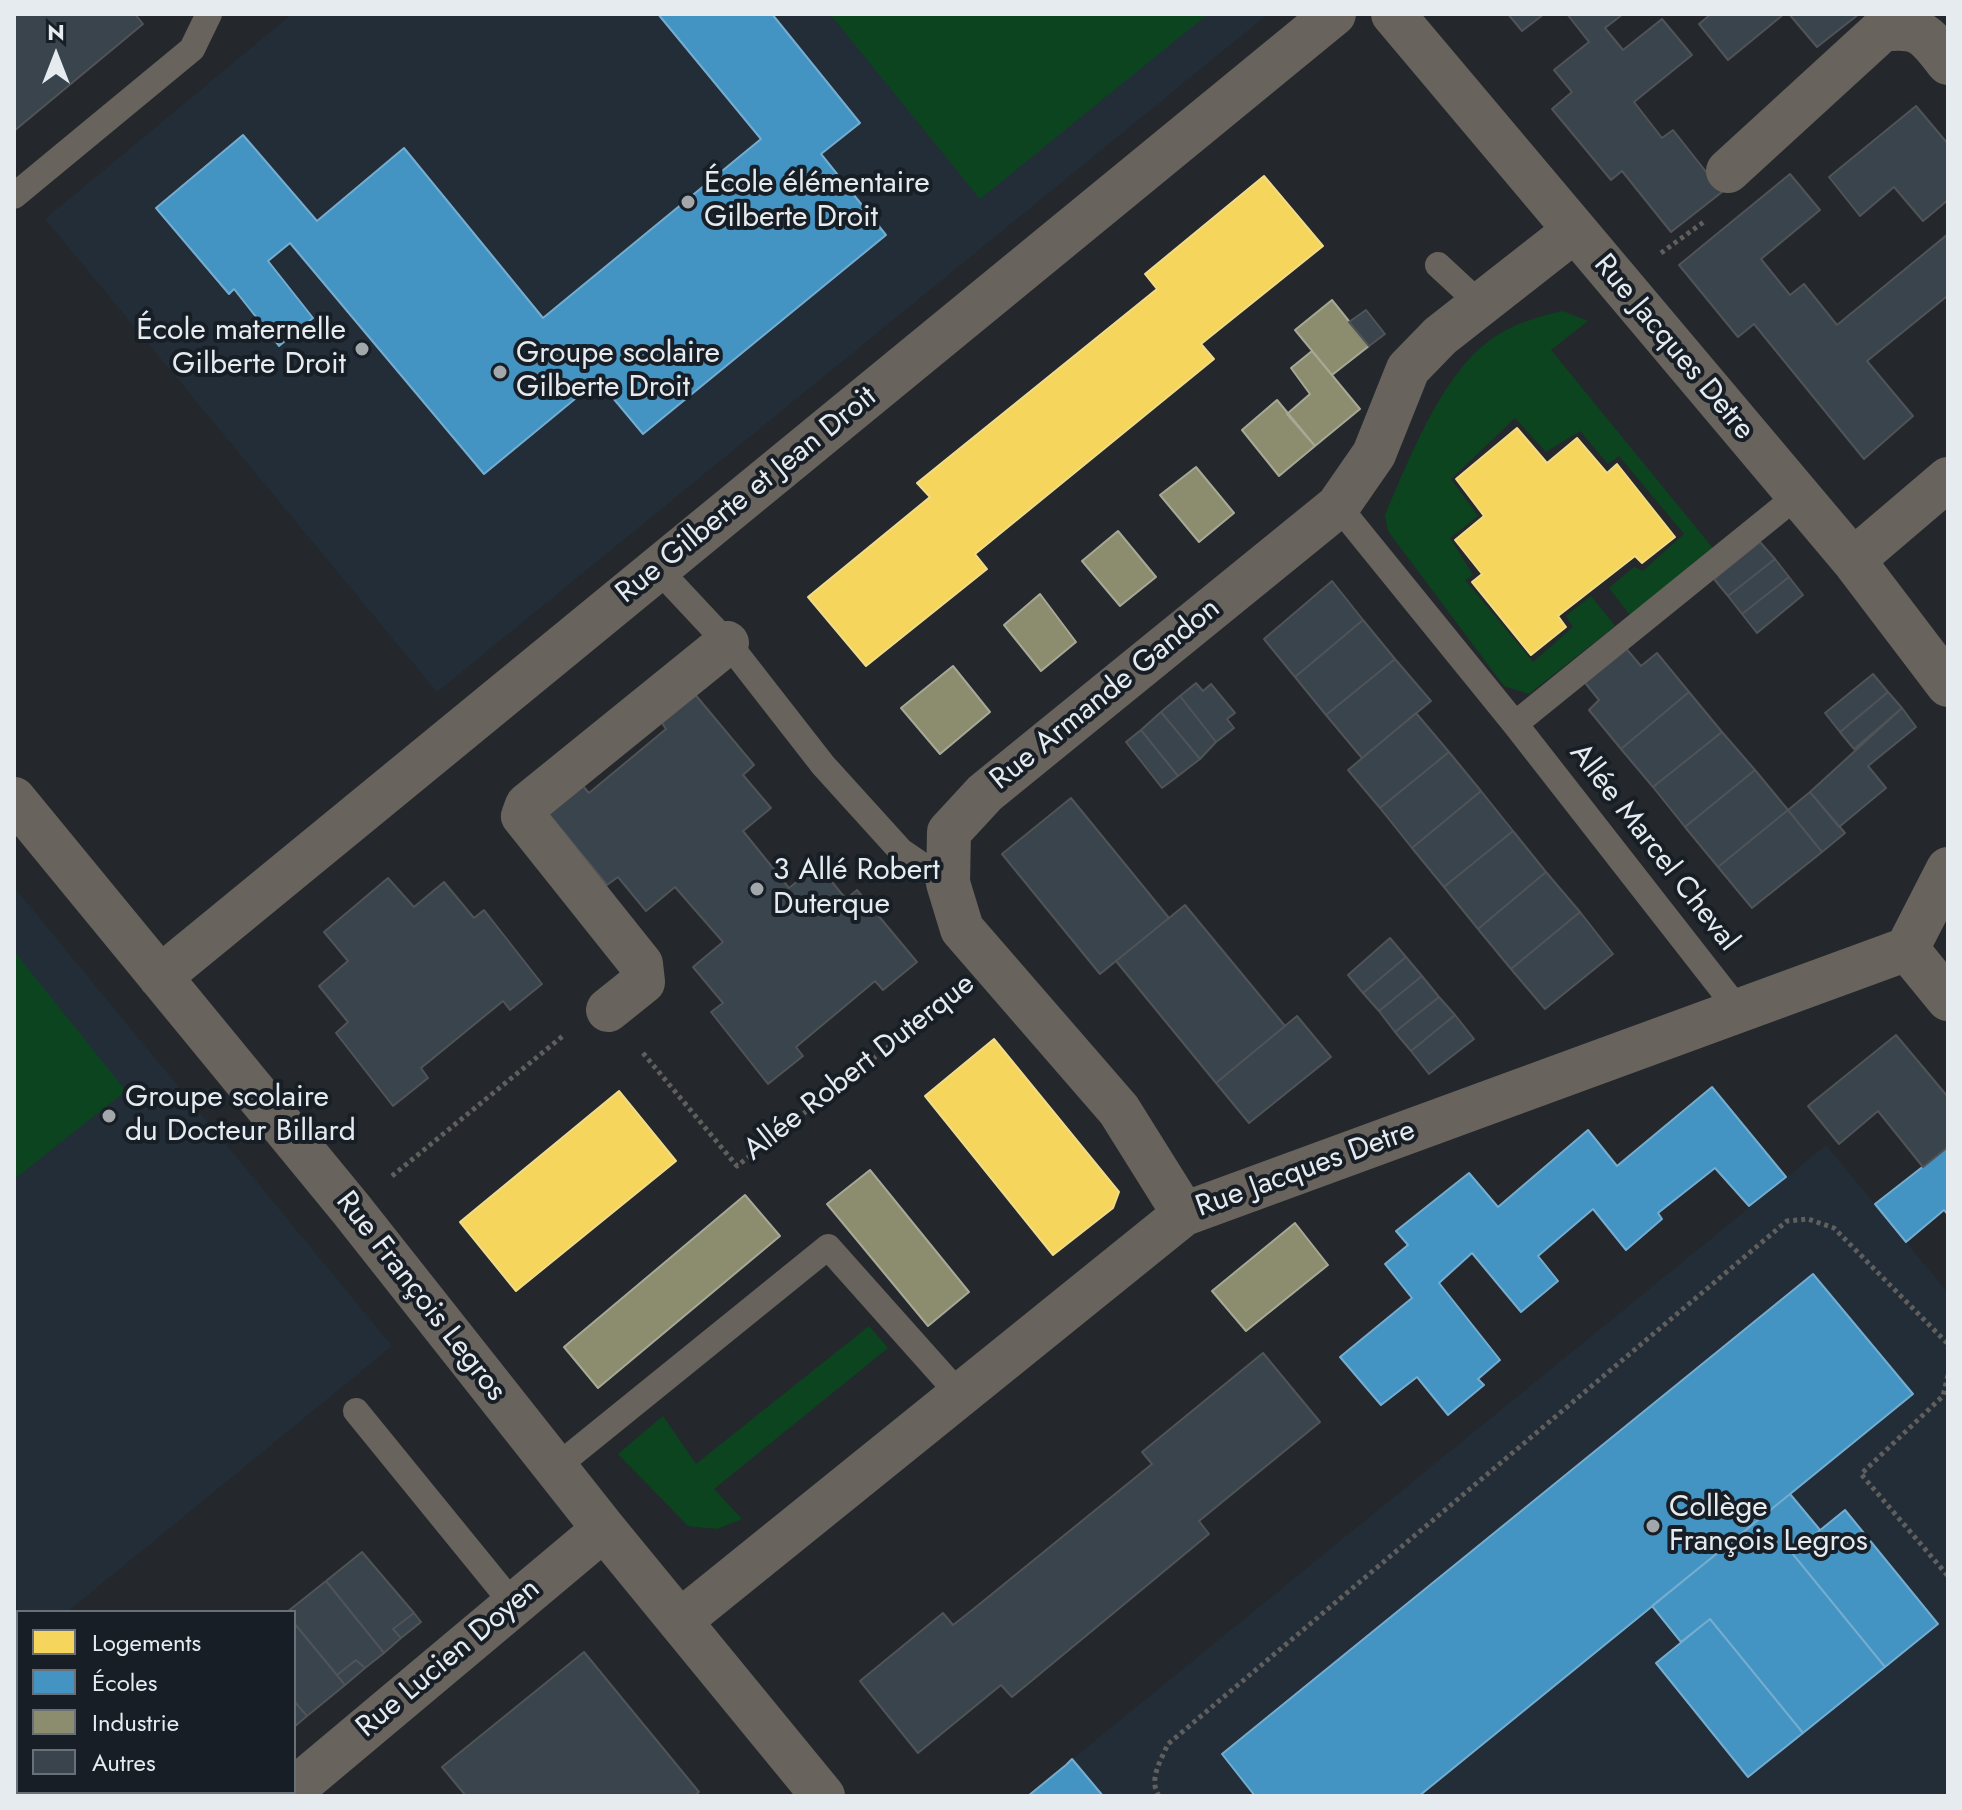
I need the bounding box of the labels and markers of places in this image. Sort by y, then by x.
place label: École élémentaire Gilberte Droit [704,167,930,238]
marker: École élémentaire Gilberte Droit [679,193,697,211]
place label: École maternelle Gilberte Droit [136,314,346,384]
place label: Groupe scolaire Gilberte Droit [516,337,720,408]
marker: École maternelle Gilberte Droit [353,340,371,358]
marker: Groupe scolaire Gilberte Droit [491,363,509,381]
place label: 3 Allé Robert Duterque [773,854,940,924]
marker: 3 Allé Robert Duterque [748,880,766,898]
place label: Groupe scolaire du Docteur Billard [125,1081,356,1152]
marker: Groupe scolaire du Docteur Billard [100,1107,118,1125]
place label: Collège François Legros [1669,1491,1868,1562]
marker: Collège François Legros [1644,1517,1662,1535]

